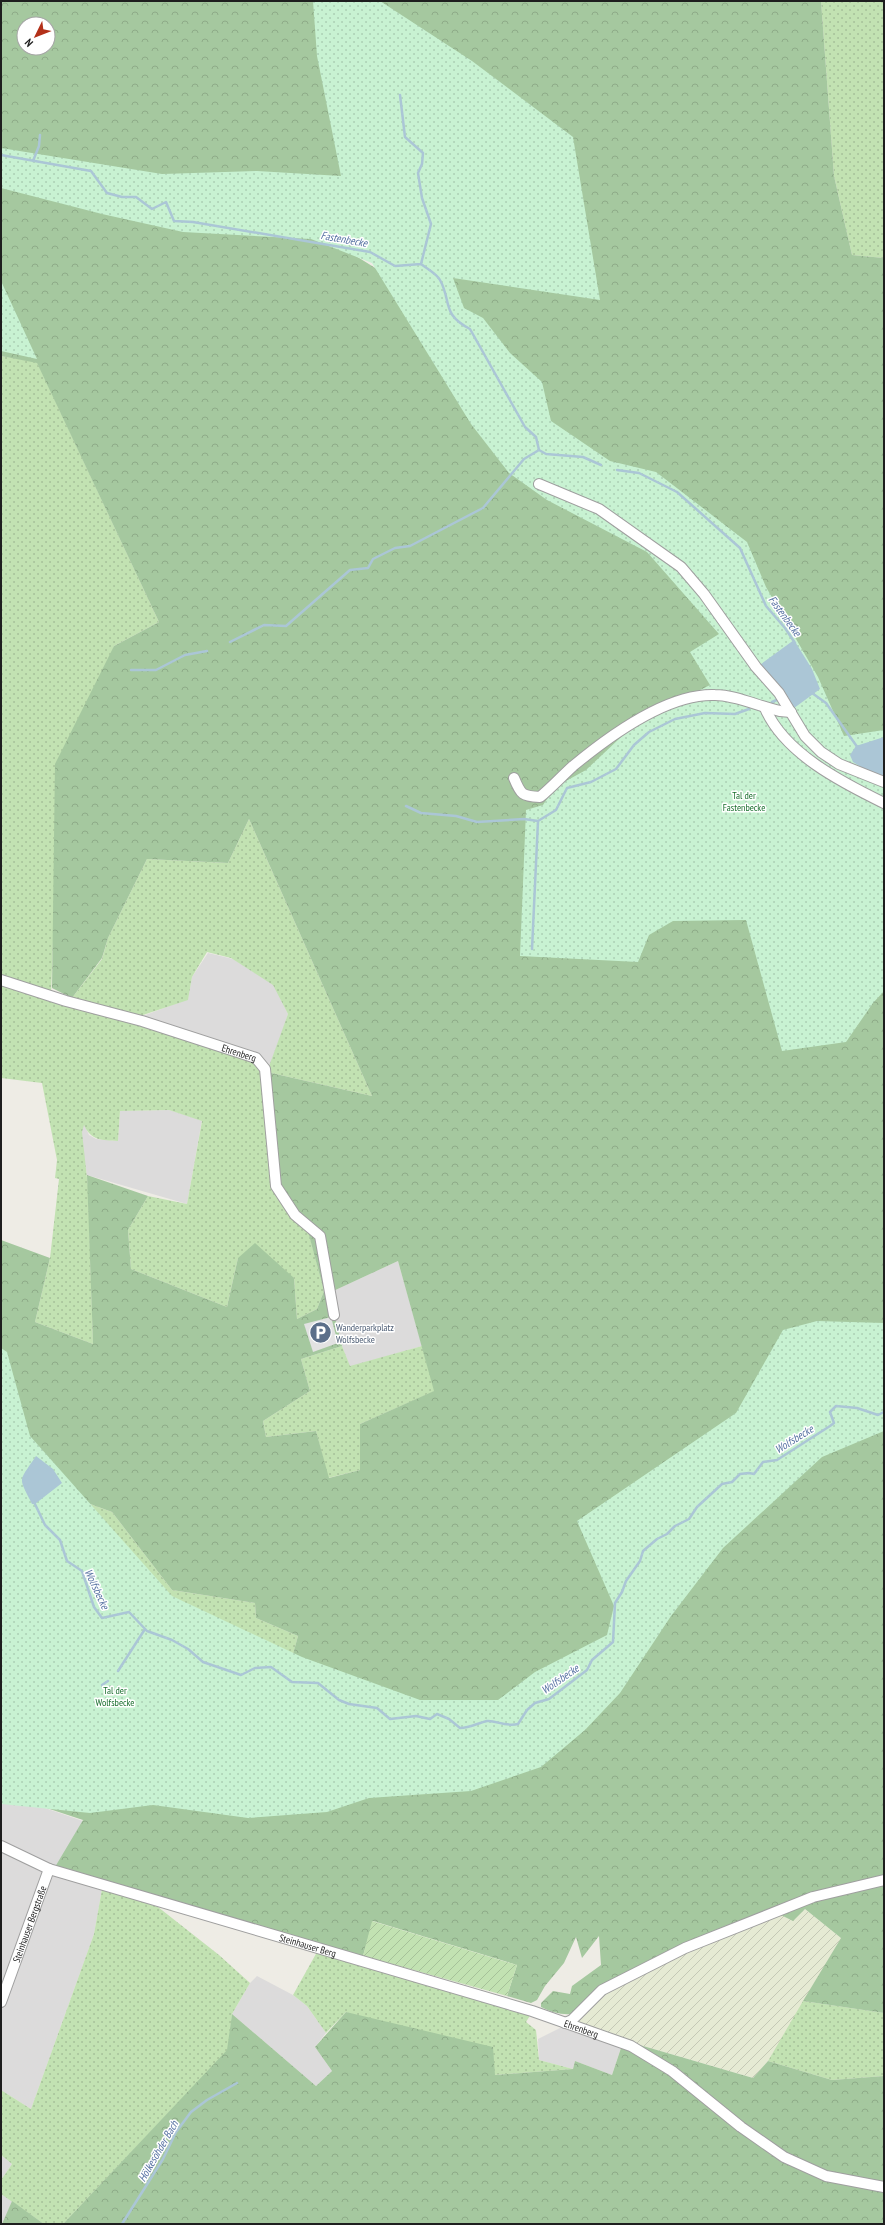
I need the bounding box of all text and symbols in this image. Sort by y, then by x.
north arrow [16,16,56,56]
text: N [22,36,36,50]
water label: Fastenbecke [320,228,370,250]
water label: Fastenbecke [766,593,805,640]
park label: Tal der Fastenbecke [723,789,765,814]
street label: Ehrenberg [220,1041,258,1064]
parking icon: Wanderparkplatz Wolfsbecke [308,1320,334,1346]
place label: Wanderparkplatz Wolfsbecke [336,1321,394,1346]
water label: Wolfsbecke [772,1421,817,1456]
water label: Wolfsbecke [82,1567,113,1613]
water label: Wolfsbecke [538,1660,583,1697]
park label: Tal der Wolfsbecke [96,1684,134,1709]
street label: Steinhauser Bergstraße [9,1884,49,1964]
street label: Steinhauser Berg [278,1931,338,1960]
street label: Ehrenberg [562,2016,600,2040]
water label: Hölkesöhder Bach [135,2117,182,2184]

